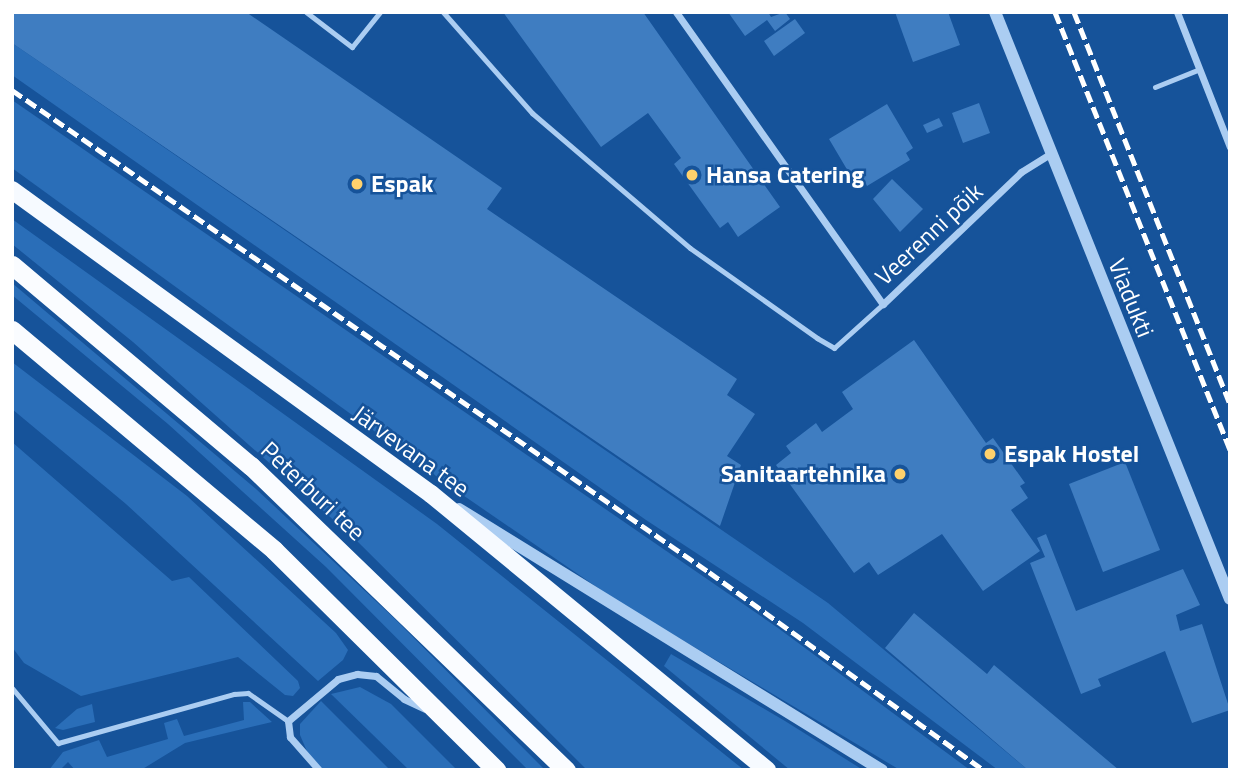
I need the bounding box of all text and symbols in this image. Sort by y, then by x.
place label: Hansa Catering [706,161,864,189]
marker: Hansa Catering [684,167,700,183]
place label: Espak [371,170,433,198]
marker: Espak [349,176,365,192]
street label: Veerenni põik [869,177,989,291]
street label: Viadukti [1102,255,1160,341]
street label: Järvevana tee [347,399,475,503]
street label: Peterburi tee [255,435,371,547]
place label: Espak Hostel [1004,440,1139,468]
marker: Espak Hostel [982,446,998,462]
place label: Sanitaartehnika [721,460,886,488]
marker: Sanitaartehnika [892,466,908,482]

